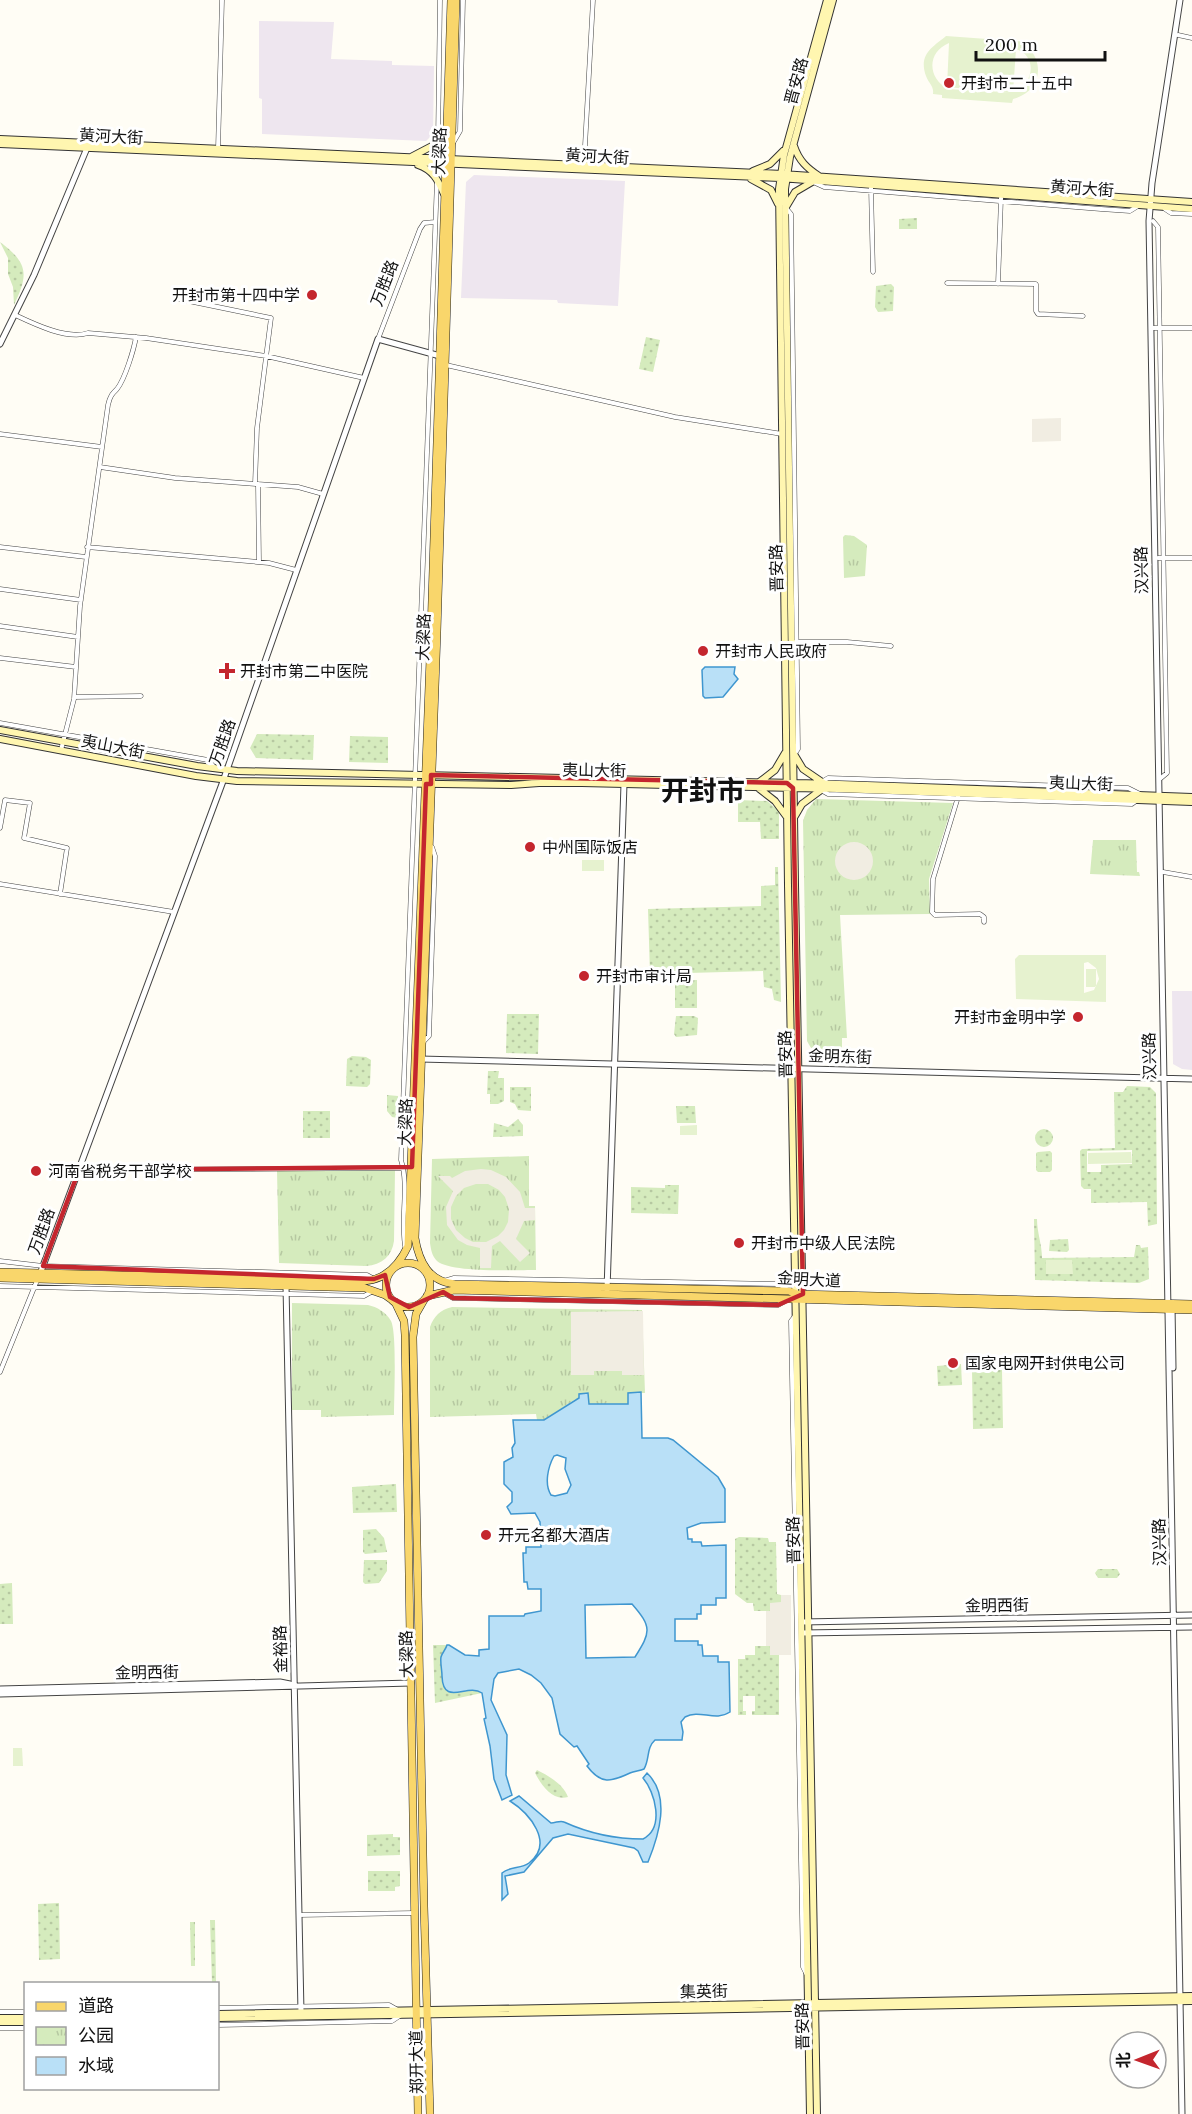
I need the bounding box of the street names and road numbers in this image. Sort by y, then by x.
street label: 晋安路 [780,55,812,107]
street label: 黄河大街 [79,124,143,148]
street label: 大梁路 [428,127,450,175]
street label: 黄河大街 [565,144,629,168]
street label: 黄河大街 [1049,176,1115,200]
street label: 万胜路 [366,257,402,309]
street label: 晋安路 [766,544,786,592]
street label: 汉兴路 [1131,546,1151,594]
street label: 大梁路 [412,613,434,661]
street label: 万胜路 [205,716,239,768]
street label: 夷山大街 [80,730,146,762]
street label: 夷山大街 [562,759,626,781]
street label: 夷山大街 [1049,772,1113,794]
street label: 晋安路 [775,1030,795,1078]
street label: 汉兴路 [1139,1032,1159,1080]
street label: 金明东街 [808,1045,872,1067]
street label: 大梁路 [394,1098,416,1146]
street label: 万胜路 [23,1205,59,1257]
street label: 金明大道 [777,1267,841,1291]
street label: 晋安路 [783,1516,803,1564]
street label: 汉兴路 [1149,1518,1169,1566]
street label: 金明西街 [965,1594,1029,1616]
street label: 金裕路 [270,1625,290,1673]
street label: 大梁路 [396,1630,416,1678]
street label: 金明西街 [115,1661,179,1683]
street label: 集英街 [680,1981,728,2001]
street label: 晋安路 [792,2002,812,2050]
street label: 郑开大道 [405,2030,427,2094]

